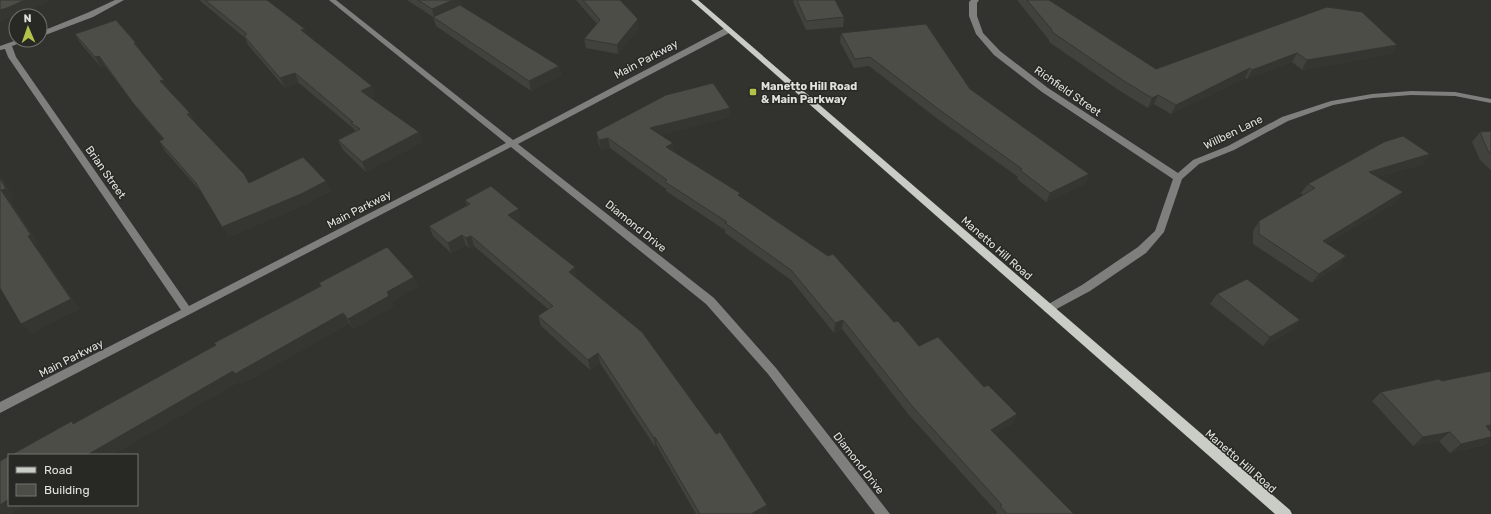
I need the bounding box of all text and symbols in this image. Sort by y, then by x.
north arrow [8,8,48,48]
text: N [23,12,32,25]
street label: Main Parkway [612,37,680,82]
street label: Richfield Street [1032,64,1104,120]
place label: Manetto Hill Road & Main Parkway [761,80,857,106]
marker: Manetto Hill Road & Main Parkway [748,87,758,97]
street label: Willben Lane [1202,113,1265,152]
street label: Brian Street [83,143,129,202]
street label: Main Parkway [325,188,394,231]
street label: Diamond Drive [603,198,669,255]
street label: Manetto Hill Road [959,214,1035,283]
street label: Main Parkway [37,337,106,380]
street label: Manetto Hill Road [1203,427,1279,496]
street label: Diamond Drive [830,430,887,497]
legend [8,454,138,506]
text: Road [44,463,72,477]
text: Building [44,483,90,497]

